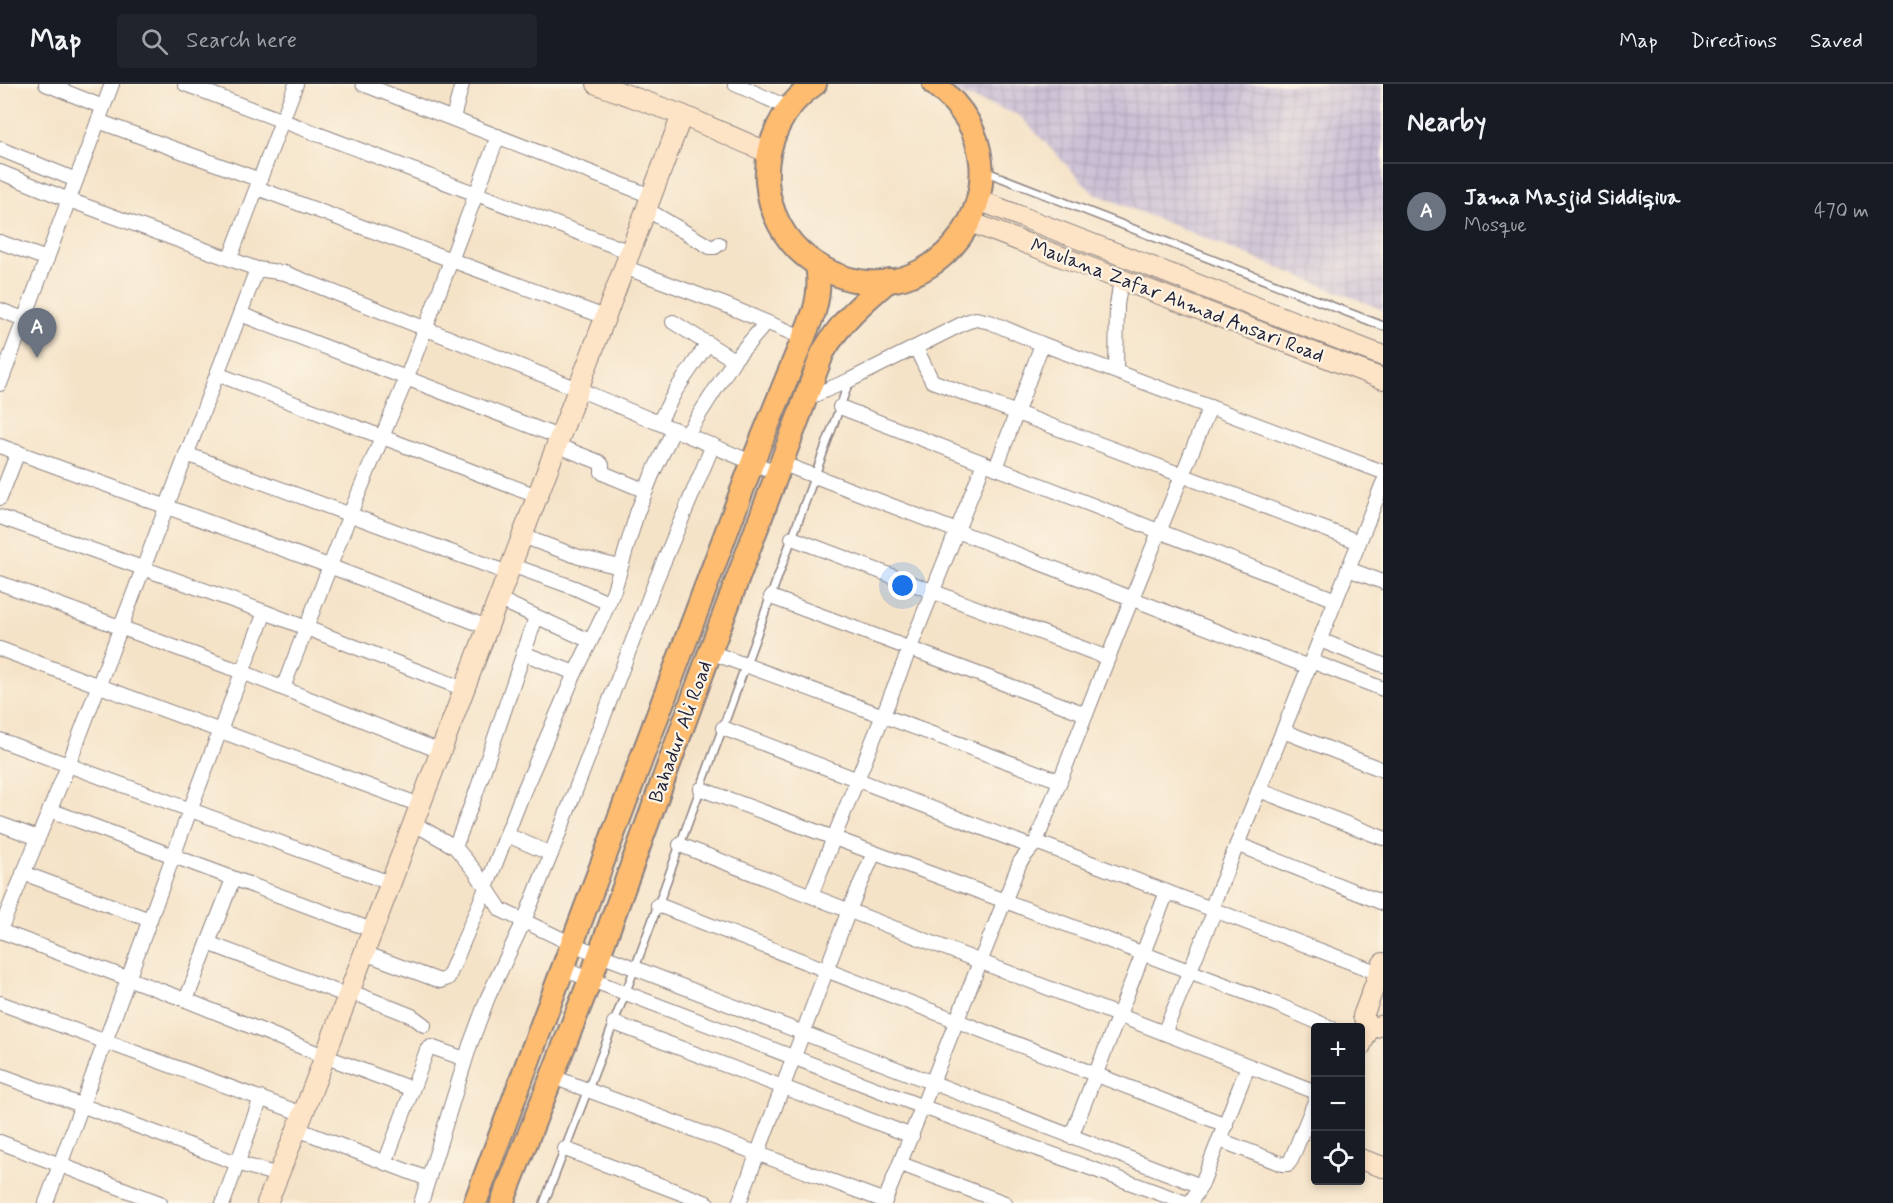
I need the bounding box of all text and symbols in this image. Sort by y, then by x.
search box [117,14,537,68]
text: Map [30,23,81,60]
icon: search [138,25,171,58]
text: Search here [186,27,297,55]
text: Map [1619,27,1658,55]
text: Directions [1691,27,1777,55]
text: Saved [1810,27,1863,55]
text: Nearby [1407,106,1486,140]
text: Jama Masjid Siddiqiua [1464,184,1680,212]
text: A [1420,198,1433,225]
text: 470 m [1814,198,1869,225]
text: Mosque [1464,212,1527,239]
street label: Maulana Zafar Ahmad Ansari Road [1026,232,1328,370]
pin: A [18,308,57,358]
your location [888,571,917,600]
street label: Bahadur Ali Road [643,657,719,807]
map controls [1311,1023,1365,1185]
button: + [1311,1023,1365,1077]
button: − [1311,1077,1365,1131]
button: locate [1311,1131,1365,1185]

